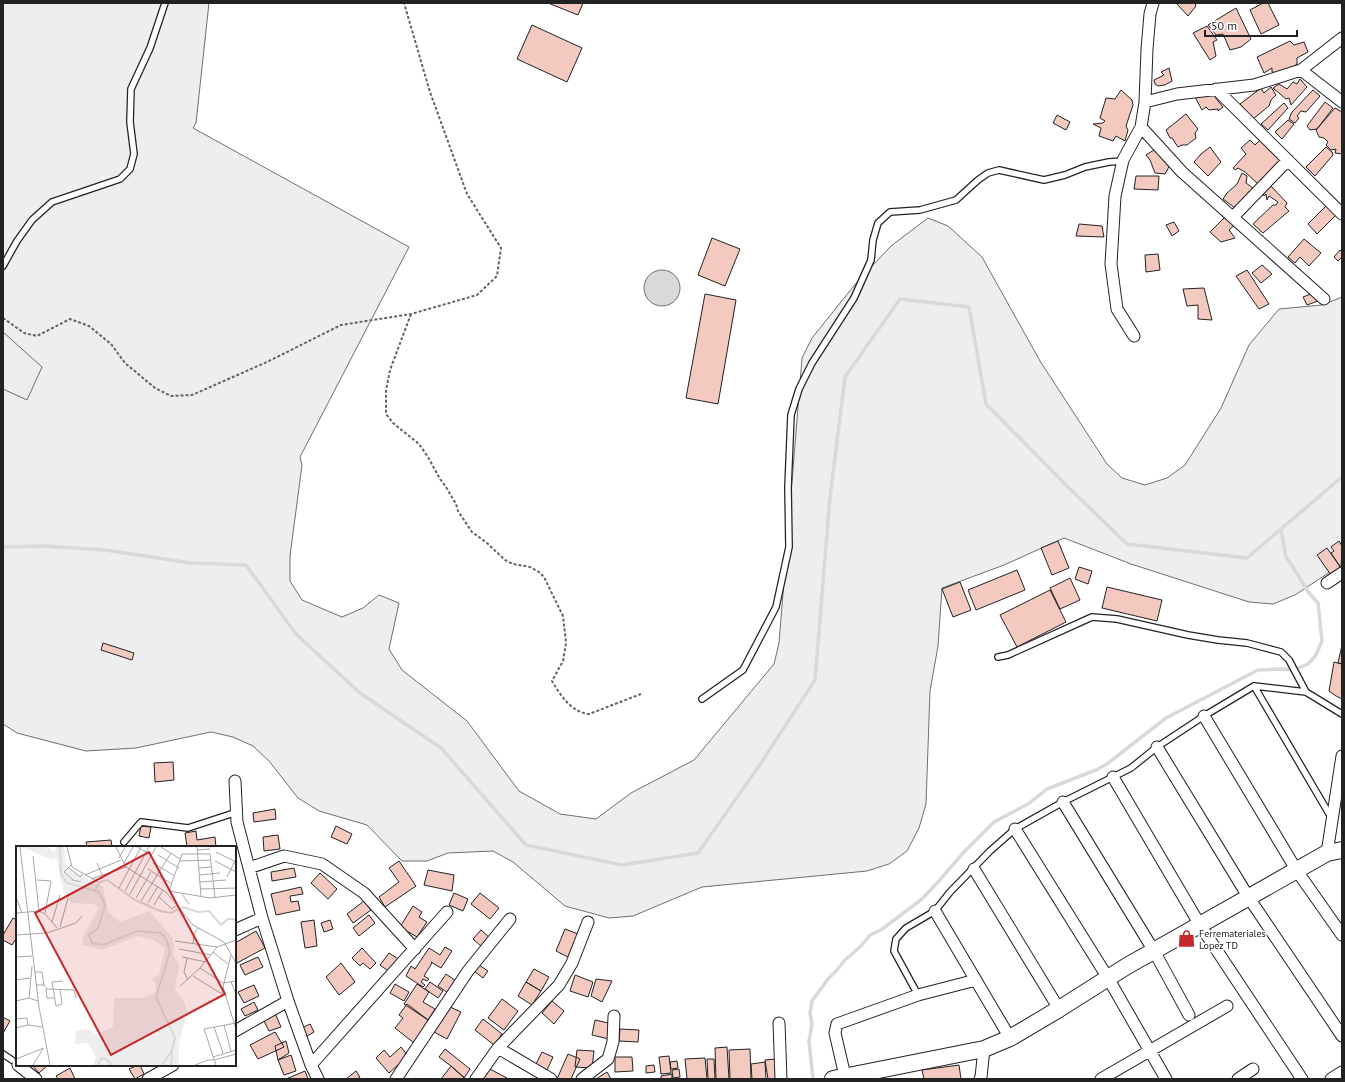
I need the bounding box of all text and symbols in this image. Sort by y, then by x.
scale bar [1205,12,1297,38]
text: 50 m [1211,18,1237,33]
inset map [16,846,236,1066]
place label: Ferremateriales Lopez TD [1199,927,1266,952]
shop icon: Ferremateriales Lopez TD [1176,929,1196,949]

